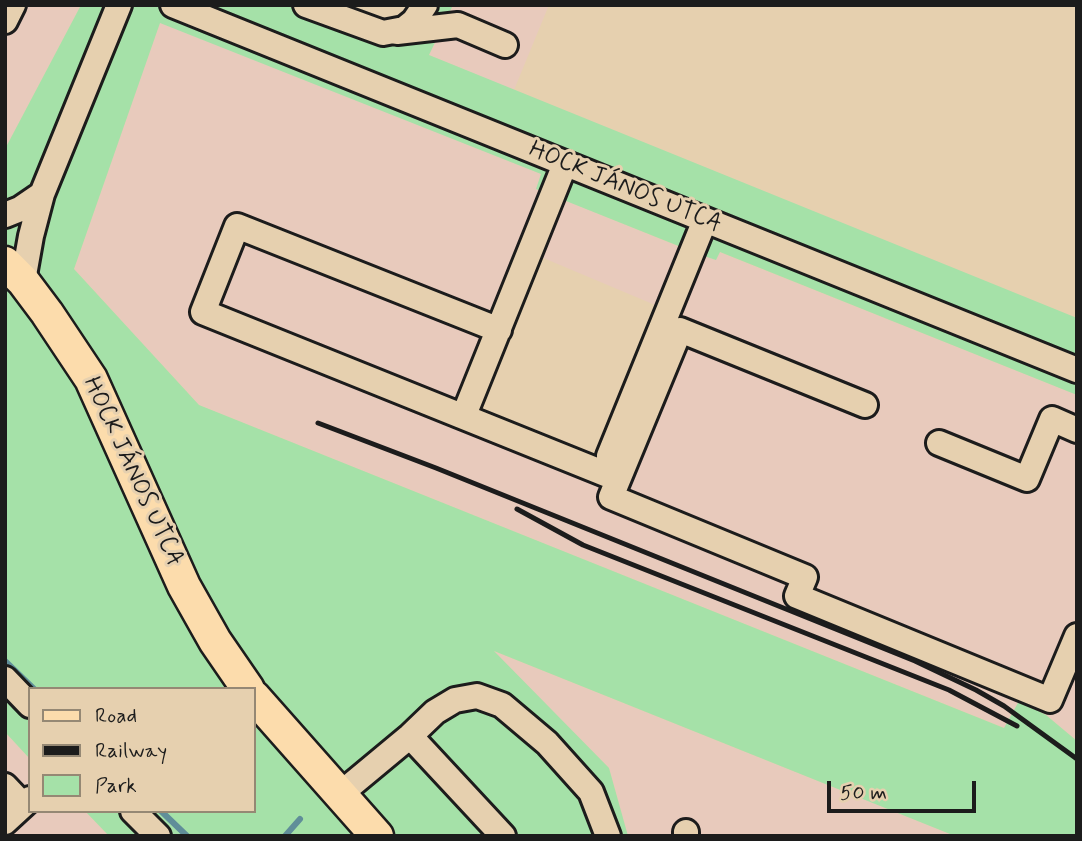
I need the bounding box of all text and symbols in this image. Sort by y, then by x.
street label: HOCK JÁNOS UTCA [524,136,726,240]
street label: HOCK JÁNOS UTCA [76,373,188,571]
legend [28,687,256,813]
text: Road [95,702,137,730]
text: Railway [95,737,167,765]
scale bar [830,768,979,812]
text: Park [95,772,137,800]
text: 50 m [840,779,887,807]

